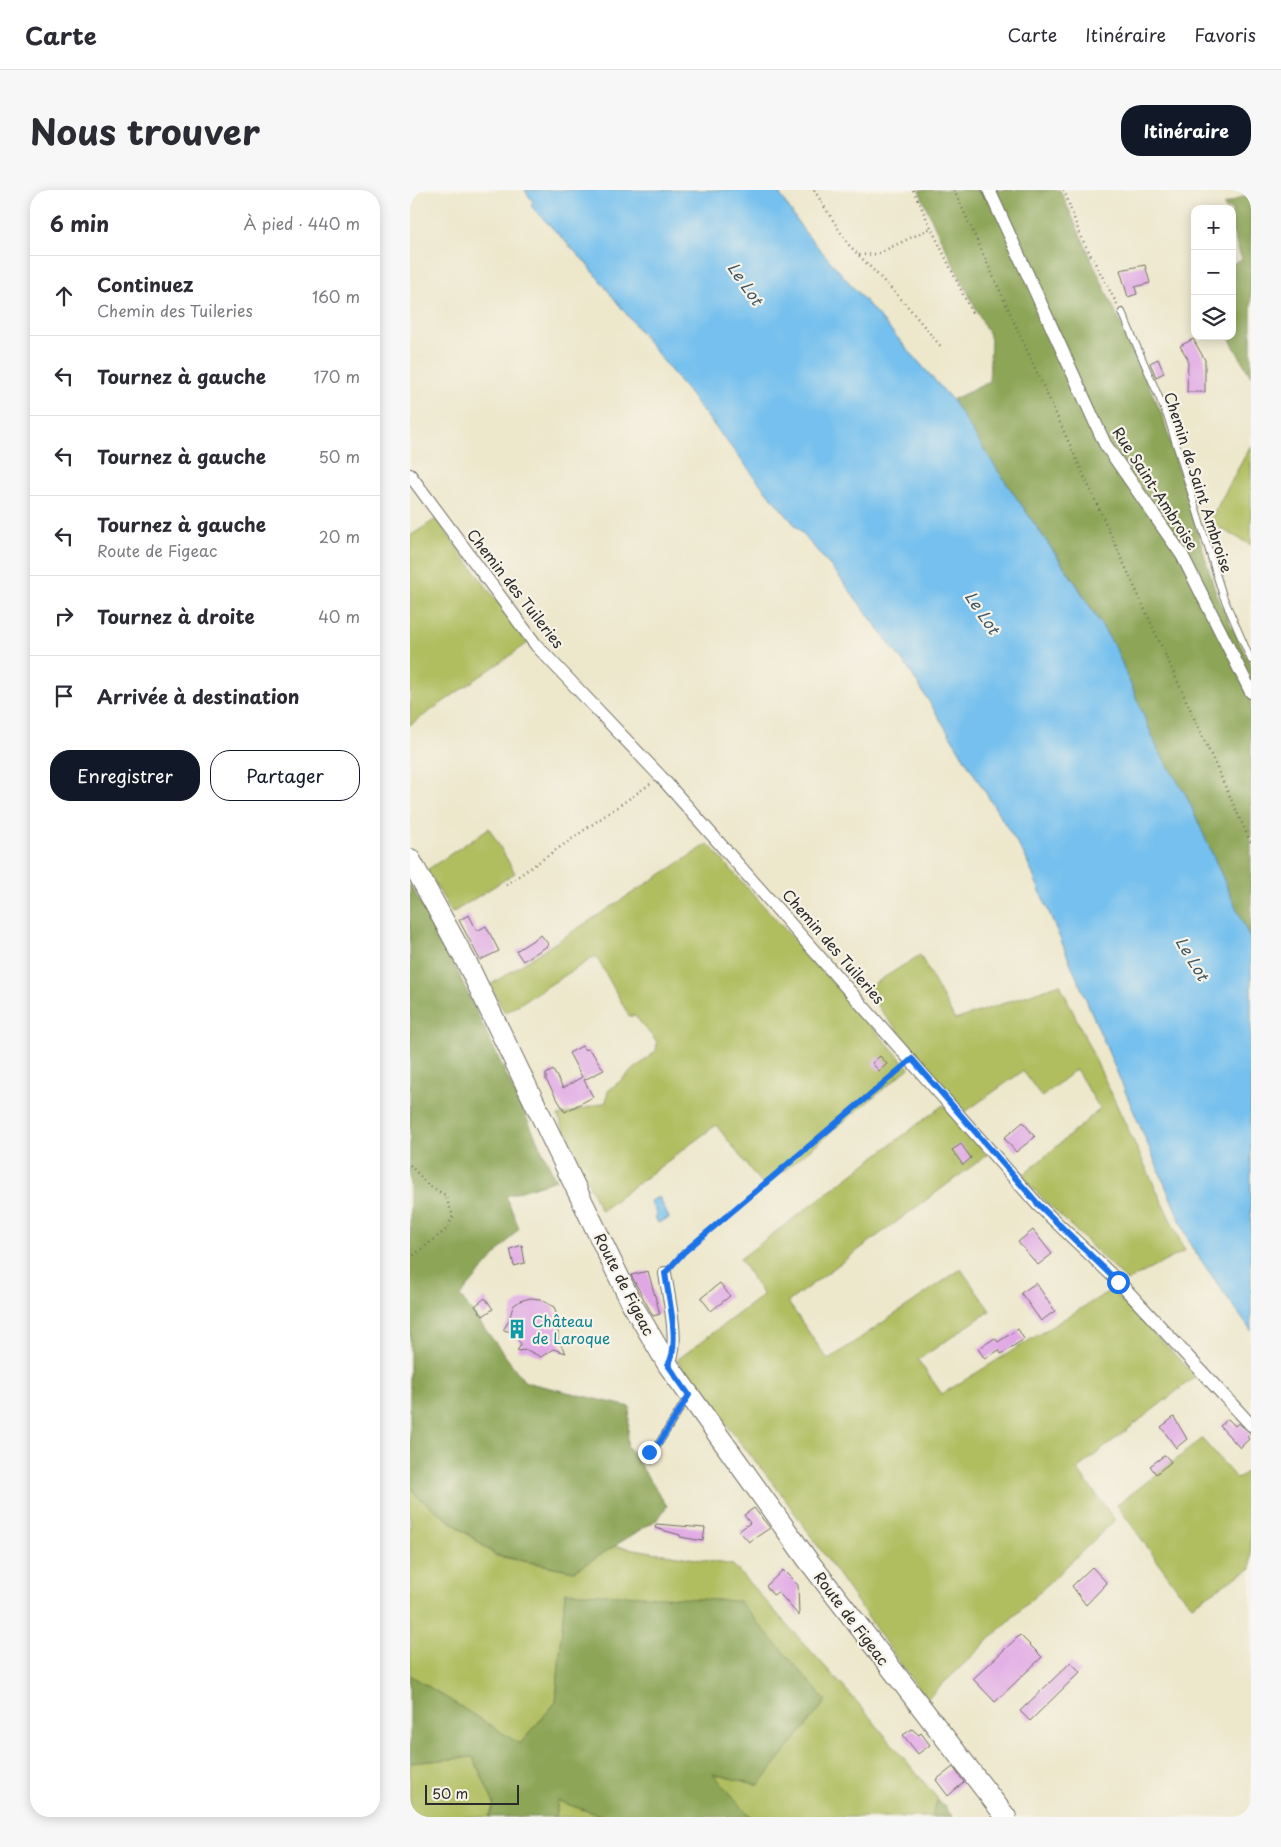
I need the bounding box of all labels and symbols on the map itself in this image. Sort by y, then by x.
water label: Le Lot [723,257,771,311]
street label: Chemin de Saint Ambroise [1159,389,1239,575]
street label: Rue Saint-Ambroise [1107,422,1205,554]
street label: Chemin des Tuileries [462,523,570,653]
water label: Le Lot [960,586,1007,640]
street label: Chemin des Tuileries [777,883,891,1009]
water label: Le Lot [1170,931,1217,986]
street label: Route de Figeac [589,1229,661,1340]
route start [1107,1271,1130,1294]
place label: Château de Laroque [532,1309,610,1349]
building icon: Château de Laroque [506,1318,528,1340]
route end [638,1441,661,1464]
street label: Route de Figeac [809,1566,895,1670]
scale bar [425,1782,519,1805]

